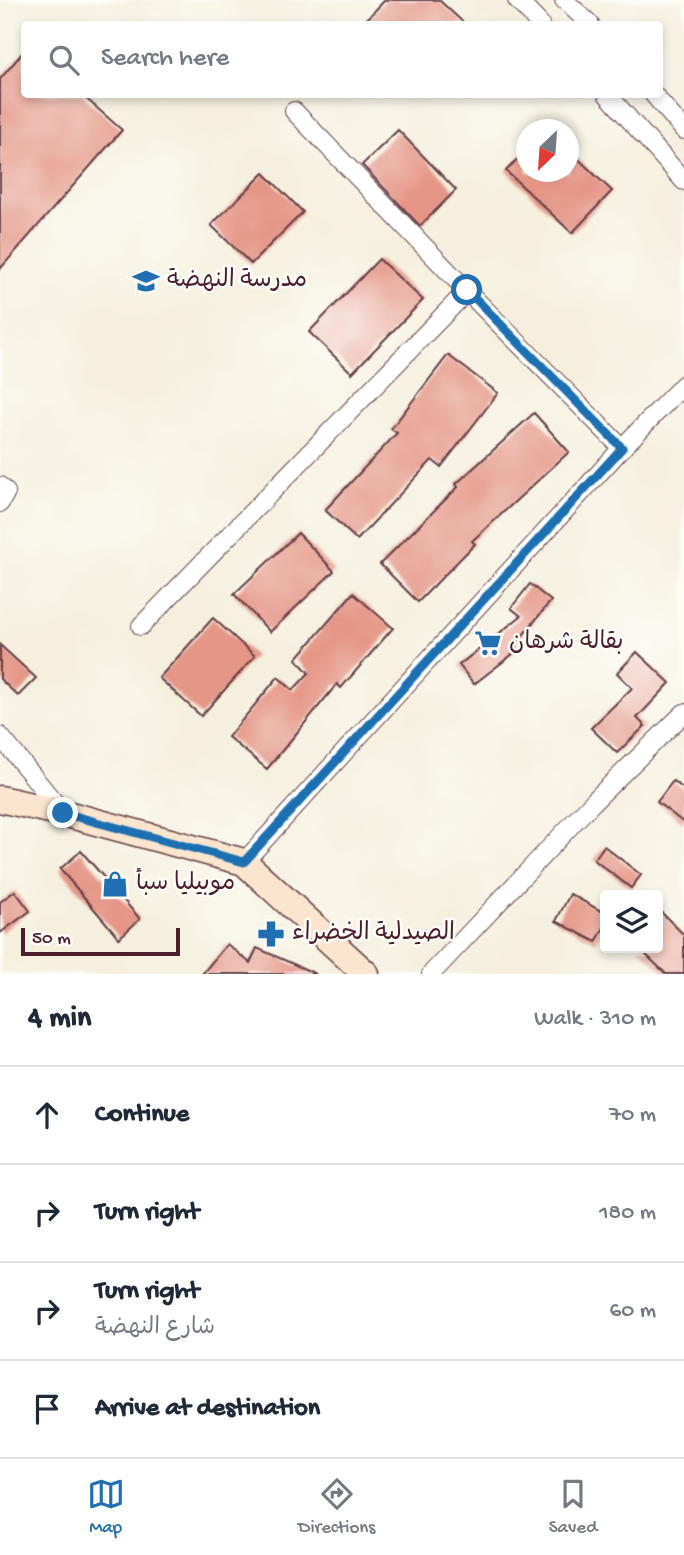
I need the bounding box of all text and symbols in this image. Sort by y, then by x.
search box [21,21,663,98]
icon: search [45,41,83,79]
text: Search here [101,44,229,75]
north arrow [516,119,579,182]
school or university icon: مدرسة النهضة [131,266,161,296]
place label: مدرسة النهضة [167,267,307,296]
route start [451,274,482,305]
supermarket icon: بقالة شرهان [473,628,503,658]
place label: بقالة شرهان [509,629,623,658]
route end [47,797,78,828]
place label: موبيليا سبأ [136,867,235,899]
shop icon: موبيليا سبأ [100,869,130,899]
map controls [600,890,663,953]
button: layers [600,890,663,953]
pharmacy icon: الصيدلية الخضراء [256,919,286,949]
place label: الصيدلية الخضراء [292,920,455,949]
scale bar [21,925,180,957]
text: 50 m [32,928,71,951]
text: 4 min [28,1002,91,1037]
text: Walk · 310 m [534,1006,656,1033]
icon: ahead [28,1096,66,1134]
text: Continue [95,1100,189,1131]
text: 70 m [609,1102,656,1129]
icon: right [28,1194,66,1232]
text: Turn right [95,1198,199,1229]
text: 180 m [599,1200,656,1227]
text: Turn right [95,1277,199,1308]
icon: right [28,1292,66,1330]
text: 60 m [610,1298,656,1325]
text: شارع النهضة [95,1315,215,1342]
icon: arrive [28,1390,66,1428]
text: Arrive at destination [95,1394,320,1425]
tab: Map [87,1475,125,1540]
tab: Directions [298,1475,375,1540]
tab: Saved [549,1475,597,1540]

